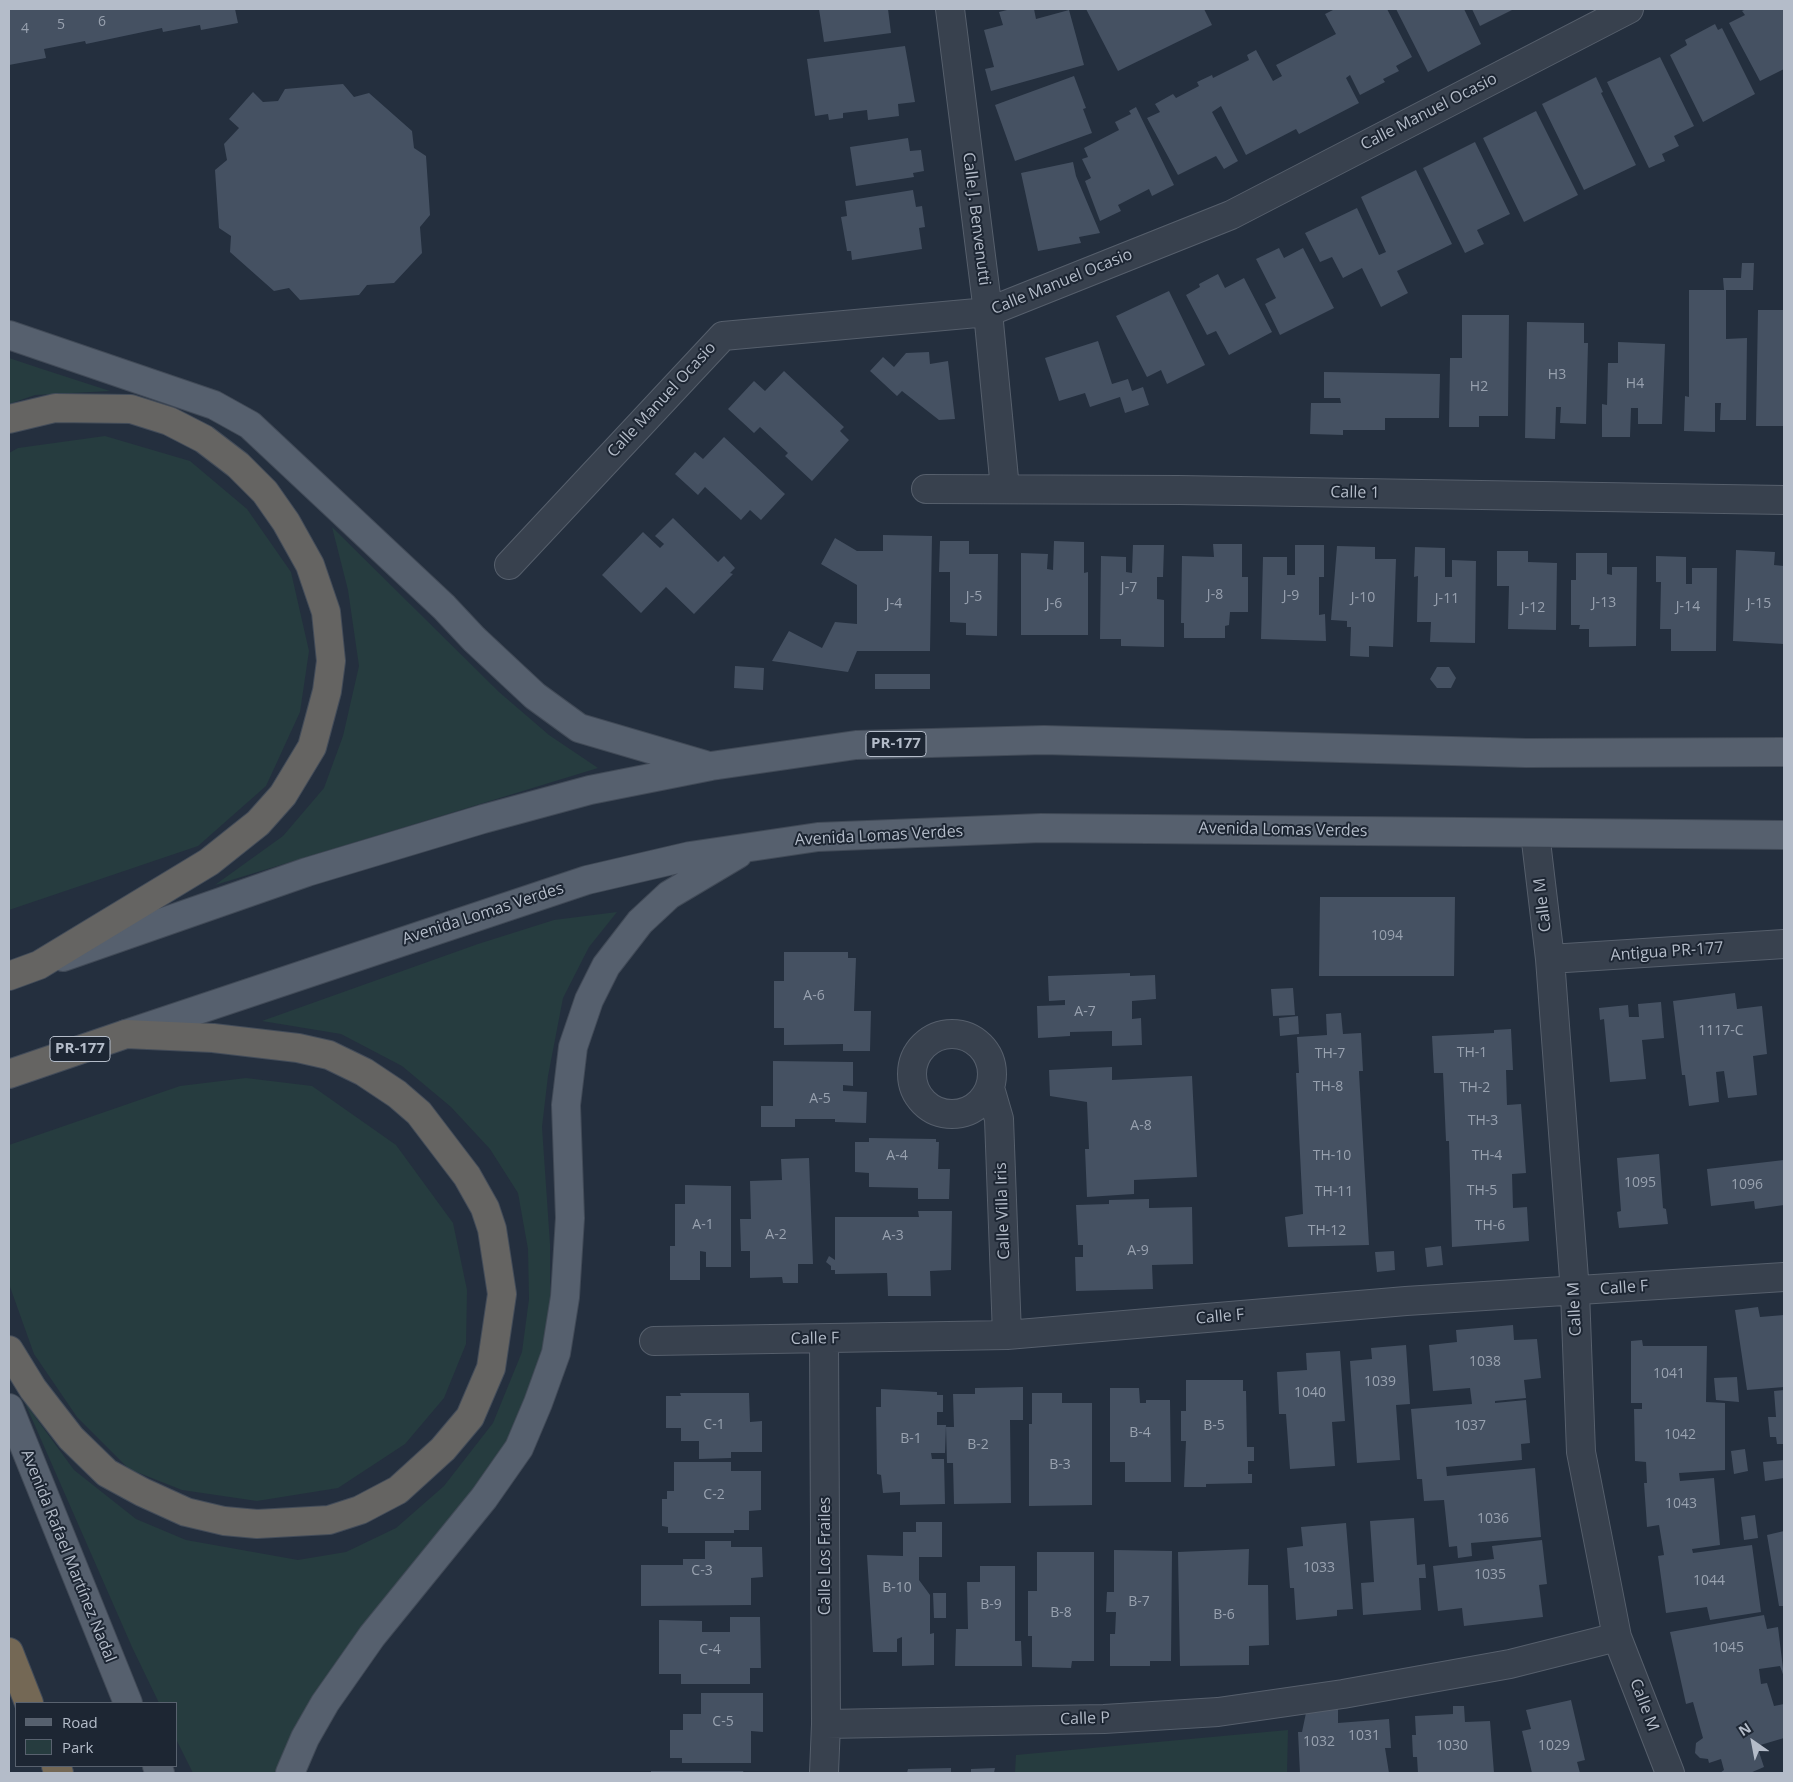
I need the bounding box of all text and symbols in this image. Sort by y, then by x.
house number: 6 [98,14,106,30]
house number: 5 [57,17,65,33]
house number: 4 [21,21,29,37]
street label: Calle Manuel Ocasio [1358,69,1500,155]
street label: Calle J. Benvenutti [958,151,994,287]
street label: Calle Manuel Ocasio [989,245,1135,319]
street label: Calle Manuel Ocasio [604,338,720,462]
house number: H3 [1548,367,1566,383]
house number: H4 [1626,376,1644,392]
house number: H2 [1470,379,1488,395]
street label: Calle 1 [1330,483,1380,503]
house number: J-7 [1121,580,1137,596]
house number: J-8 [1207,587,1223,603]
house number: J-9 [1283,588,1299,604]
house number: J-5 [966,589,982,605]
house number: J-10 [1351,590,1375,606]
house number: J-11 [1435,591,1459,607]
house number: J-13 [1592,595,1616,611]
house number: J-4 [886,596,902,612]
house number: J-6 [1046,596,1062,612]
house number: J-15 [1747,596,1771,612]
house number: J-14 [1676,599,1700,615]
house number: J-12 [1521,600,1545,616]
road number: PR-177 [866,732,926,756]
street label: Avenida Lomas Verdes [1198,819,1368,841]
street label: Avenida Lomas Verdes [794,822,964,850]
street label: Calle M [1530,877,1556,933]
street label: Avenida Lomas Verdes [400,879,566,949]
house number: 1094 [1371,928,1403,944]
street label: Antigua PR-177 [1610,938,1724,966]
house number: A-6 [803,988,825,1004]
house number: A-7 [1074,1004,1096,1020]
house number: 1117-C [1698,1023,1744,1039]
road number: PR-177 [50,1036,110,1062]
house number: TH-1 [1457,1045,1487,1061]
house number: TH-7 [1315,1046,1345,1062]
house number: TH-8 [1313,1079,1343,1095]
house number: TH-2 [1460,1080,1490,1096]
house number: A-5 [809,1091,831,1107]
house number: TH-3 [1468,1113,1498,1129]
house number: A-8 [1130,1118,1152,1134]
house number: A-4 [886,1148,908,1164]
house number: TH-10 [1313,1148,1351,1164]
house number: TH-4 [1472,1148,1502,1164]
street label: Calle Villa Iris [992,1162,1014,1260]
house number: 1095 [1624,1175,1656,1191]
house number: 1096 [1731,1177,1763,1193]
house number: TH-5 [1467,1183,1497,1199]
house number: TH-11 [1315,1184,1353,1200]
house number: A-1 [692,1217,714,1233]
house number: TH-6 [1475,1218,1505,1234]
house number: TH-12 [1308,1223,1346,1239]
house number: A-2 [765,1227,787,1243]
house number: A-3 [882,1228,904,1244]
house number: A-9 [1127,1243,1149,1259]
street label: Calle F [1599,1277,1649,1299]
street label: Calle M [1564,1281,1586,1337]
street label: Calle F [1195,1305,1245,1329]
street label: Calle F [791,1329,839,1349]
house number: 1038 [1469,1354,1501,1370]
house number: 1041 [1653,1366,1685,1382]
house number: 1039 [1364,1374,1396,1390]
house number: 1040 [1294,1385,1326,1401]
house number: C-1 [703,1417,725,1433]
house number: B-5 [1203,1418,1225,1434]
house number: 1037 [1454,1418,1486,1434]
house number: B-4 [1129,1425,1151,1441]
house number: 1042 [1664,1427,1696,1443]
house number: B-1 [900,1431,922,1447]
house number: B-2 [967,1437,989,1453]
street label: Avenida Rafael Martínez Nadal [16,1447,120,1665]
house number: B-3 [1049,1457,1071,1473]
house number: C-2 [703,1487,725,1503]
house number: 1043 [1665,1496,1697,1512]
street label: Calle Los Frailes [815,1497,835,1615]
house number: 1036 [1477,1511,1509,1527]
house number: 1033 [1303,1560,1335,1576]
house number: C-3 [691,1563,713,1579]
house number: 1035 [1474,1567,1506,1583]
house number: 1044 [1693,1573,1725,1589]
house number: B-10 [882,1580,912,1596]
house number: B-7 [1128,1594,1150,1610]
house number: B-9 [980,1597,1002,1613]
house number: B-8 [1050,1605,1072,1621]
house number: B-6 [1213,1607,1235,1623]
house number: 1045 [1712,1640,1744,1656]
house number: C-4 [699,1642,721,1658]
street label: Calle M [1625,1676,1663,1734]
legend [15,1702,178,1767]
street label: Calle P [1060,1709,1110,1729]
text: Road [62,1712,98,1732]
house number: C-5 [712,1714,734,1730]
north arrow [1728,1717,1778,1767]
text: N [1735,1718,1755,1740]
house number: 1031 [1348,1728,1380,1744]
house number: 1032 [1303,1734,1335,1750]
text: Park [62,1737,93,1757]
house number: 1030 [1436,1738,1468,1754]
house number: 1029 [1538,1738,1570,1754]

